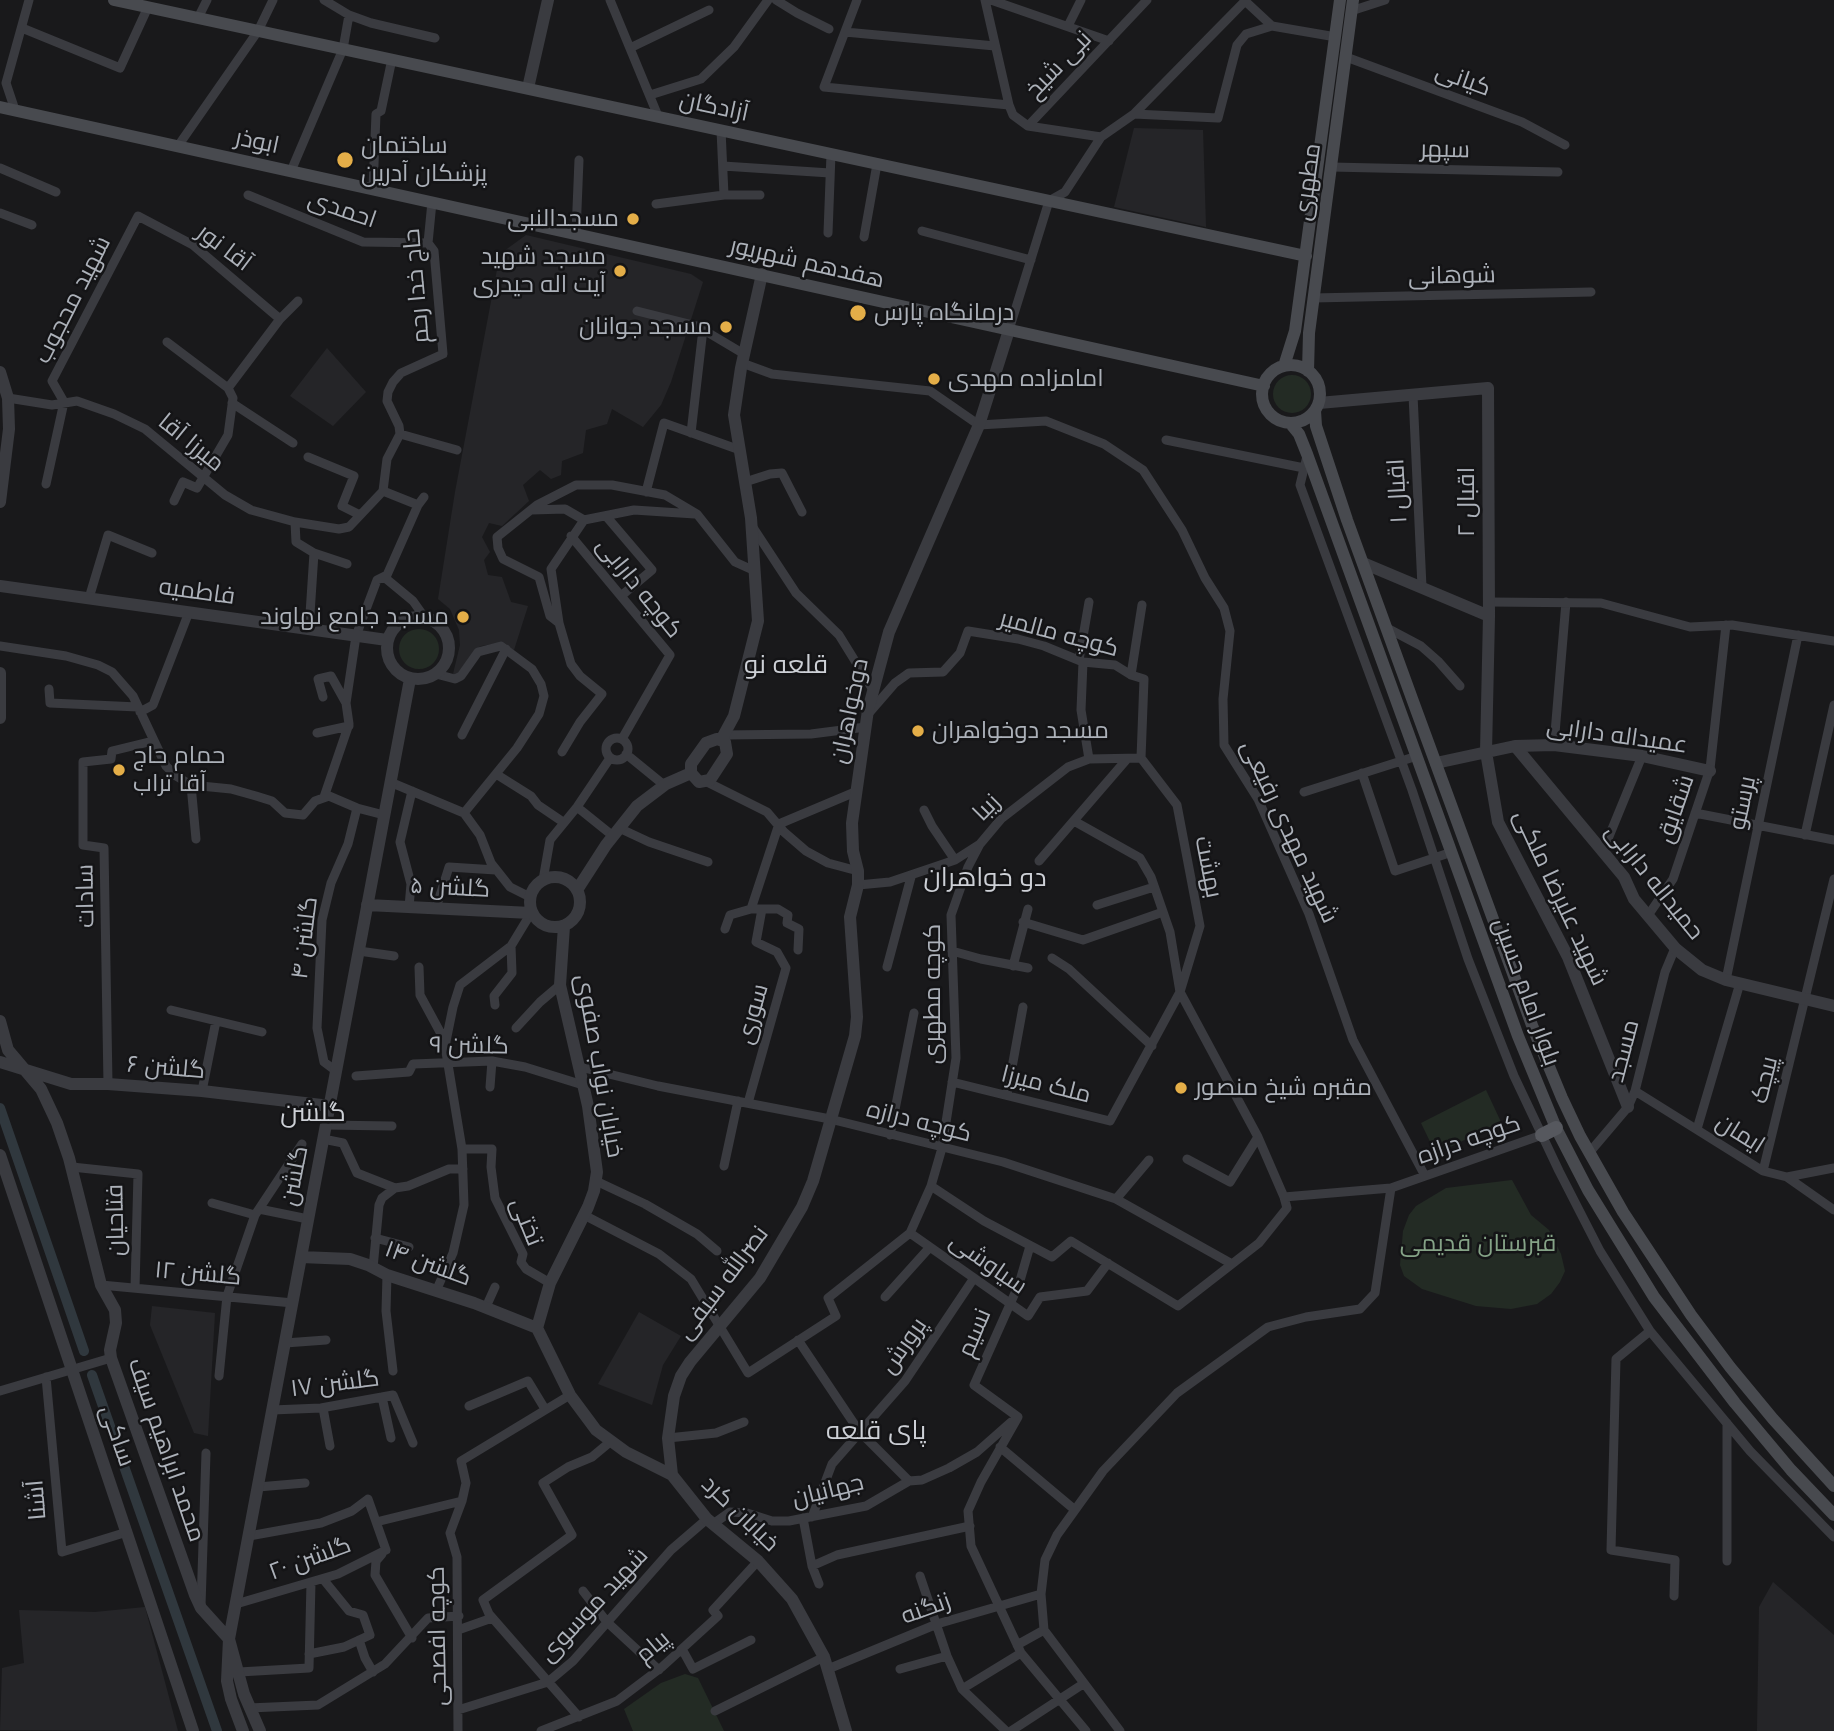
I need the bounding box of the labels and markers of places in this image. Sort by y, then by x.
place label: ساختمان پزشکان آدرین [361,132,487,188]
marker: ساختمان پزشکان آدرین [335,150,355,170]
place label: مسجدالنبی [507,205,619,233]
marker: مسجدالنبی [625,211,641,227]
place label: مسجد شهید آیت اله حیدری [473,243,606,299]
marker: مسجد شهید آیت اله حیدری [612,263,628,279]
place label: درمانگاه پارس [874,299,1014,327]
marker: درمانگاه پارس [848,303,868,323]
place label: مسجد جوانان [579,313,712,341]
marker: مسجد جوانان [718,319,734,335]
place label: امامزاده مهدی [948,365,1104,393]
marker: امامزاده مهدی [926,371,942,387]
place label: مسجد جامع نهاوند [260,603,449,631]
marker: مسجد جامع نهاوند [455,609,471,625]
place label: مسجد دوخواهران [932,717,1109,745]
marker: مسجد دوخواهران [910,723,926,739]
place label: حمام حاج آقا تراب [133,742,225,798]
marker: حمام حاج آقا تراب [111,762,127,778]
place label: مقبره شیخ منصور [1195,1074,1372,1102]
marker: مقبره شیخ منصور [1173,1080,1189,1096]

